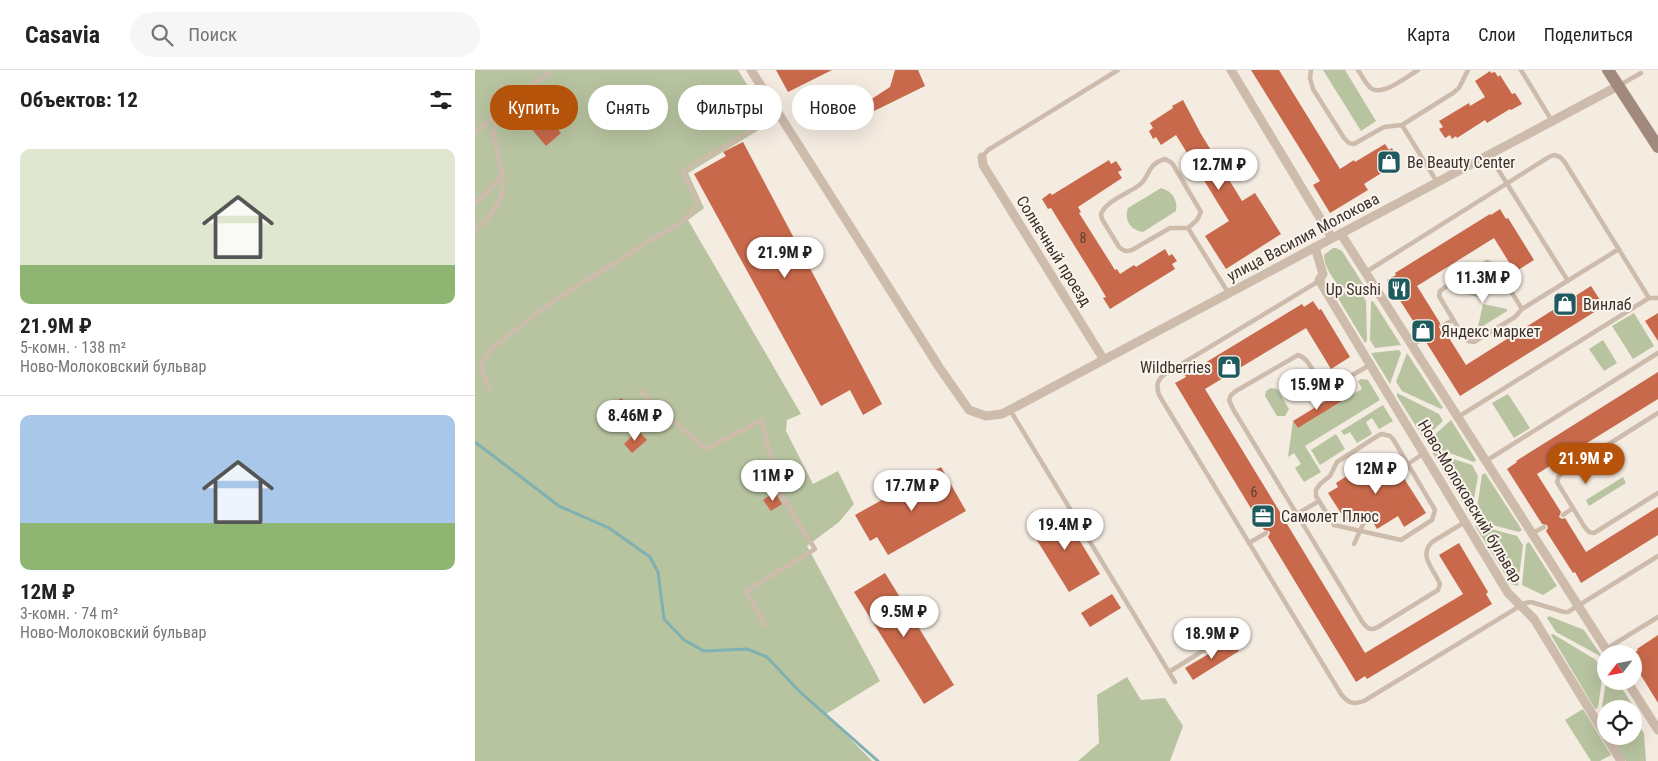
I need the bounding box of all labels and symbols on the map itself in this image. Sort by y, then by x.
pin: 12.7M ₽ [1173,148,1265,191]
shop icon: Be Beauty Center [1376,149,1402,175]
place label: Be Beauty Center [1407,153,1515,172]
street label: улица Василия Молокова [1224,189,1382,285]
street label: Солнечный проезд [1012,192,1096,310]
house number: 8 [1080,230,1087,246]
pin: 21.9M ₽ [739,236,831,279]
pin: 11.3M ₽ [1437,262,1529,304]
restaurant icon: Up Sushi [1386,276,1412,302]
place label: Up Sushi [1326,280,1381,299]
shop icon: Винлаб [1552,291,1578,317]
place label: Винлаб [1583,295,1632,314]
shop icon: Яндекс маркет [1410,318,1436,344]
place label: Яндекс маркет [1441,322,1541,341]
shop icon: Wildberries [1216,354,1242,380]
place label: Wildberries [1140,358,1211,377]
pin: 15.9M ₽ [1271,368,1363,411]
pin: 8.46M ₽ [589,400,681,442]
street label: Ново-Молоковский бульвар [1414,416,1526,586]
pin: 21.9M ₽ [1540,442,1632,485]
pin: 12M ₽ [1341,452,1411,495]
pin: 11M ₽ [738,460,808,502]
pin: 17.7M ₽ [866,470,958,512]
house number: 6 [1251,484,1258,500]
office icon: Самолет Плюс [1250,503,1276,529]
place label: Самолет Плюс [1281,507,1379,526]
pin: 19.4M ₽ [1019,508,1111,551]
pin: 9.5M ₽ [863,596,945,638]
pin: 18.9M ₽ [1166,618,1258,660]
north arrow [1597,645,1643,690]

